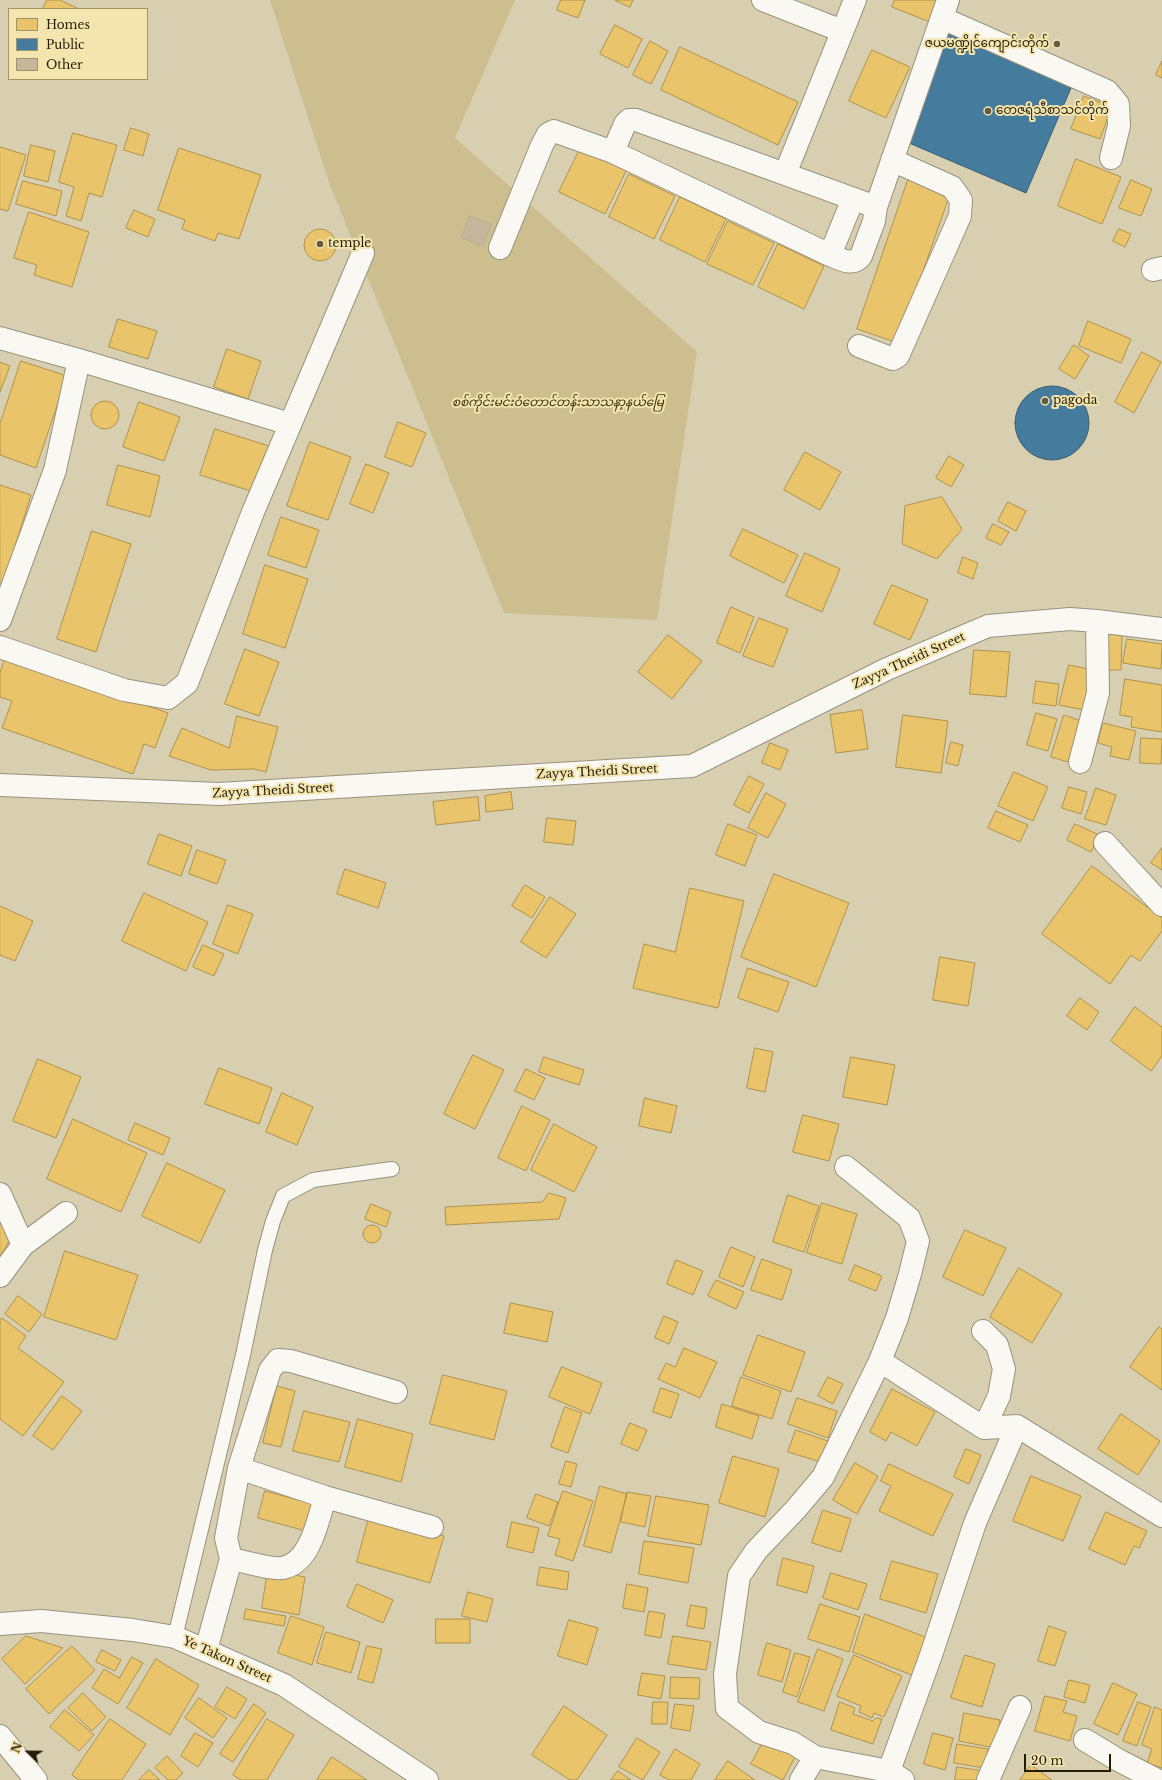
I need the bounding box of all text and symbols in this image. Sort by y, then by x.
legend [8,8,148,80]
text: Homes [46,17,90,32]
text: Public [46,37,85,52]
place label: ဇယမဏ္ဍိုင်ကျောင်းတိုက် [925,37,1049,51]
marker: ဇယမဏ္ဍိုင်ကျောင်းတိုက် [1052,39,1062,49]
text: Other [46,57,83,72]
place label: တေဇရံသီစာသင်တိုက် [996,104,1109,118]
marker: တေဇရံသီစာသင်တိုက် [983,106,993,116]
place label: temple [328,237,371,251]
marker: temple [315,239,325,249]
place label: pagoda [1053,394,1098,408]
park label: စစ်ကိုင်းမင်းဝံတောင်တန်းသာသနာ့နယ်မြေ [452,396,664,410]
marker: pagoda [1040,396,1050,406]
street label: Zayya Theidi Street [851,630,967,692]
street label: Zayya Theidi Street [536,762,658,782]
street label: Zayya Theidi Street [212,781,334,801]
street label: Ye Takon Street [180,1634,274,1686]
north arrow [8,1732,48,1772]
text: N [8,1740,25,1755]
scale bar [1026,1746,1113,1772]
text: 20 m [1031,1753,1063,1768]

